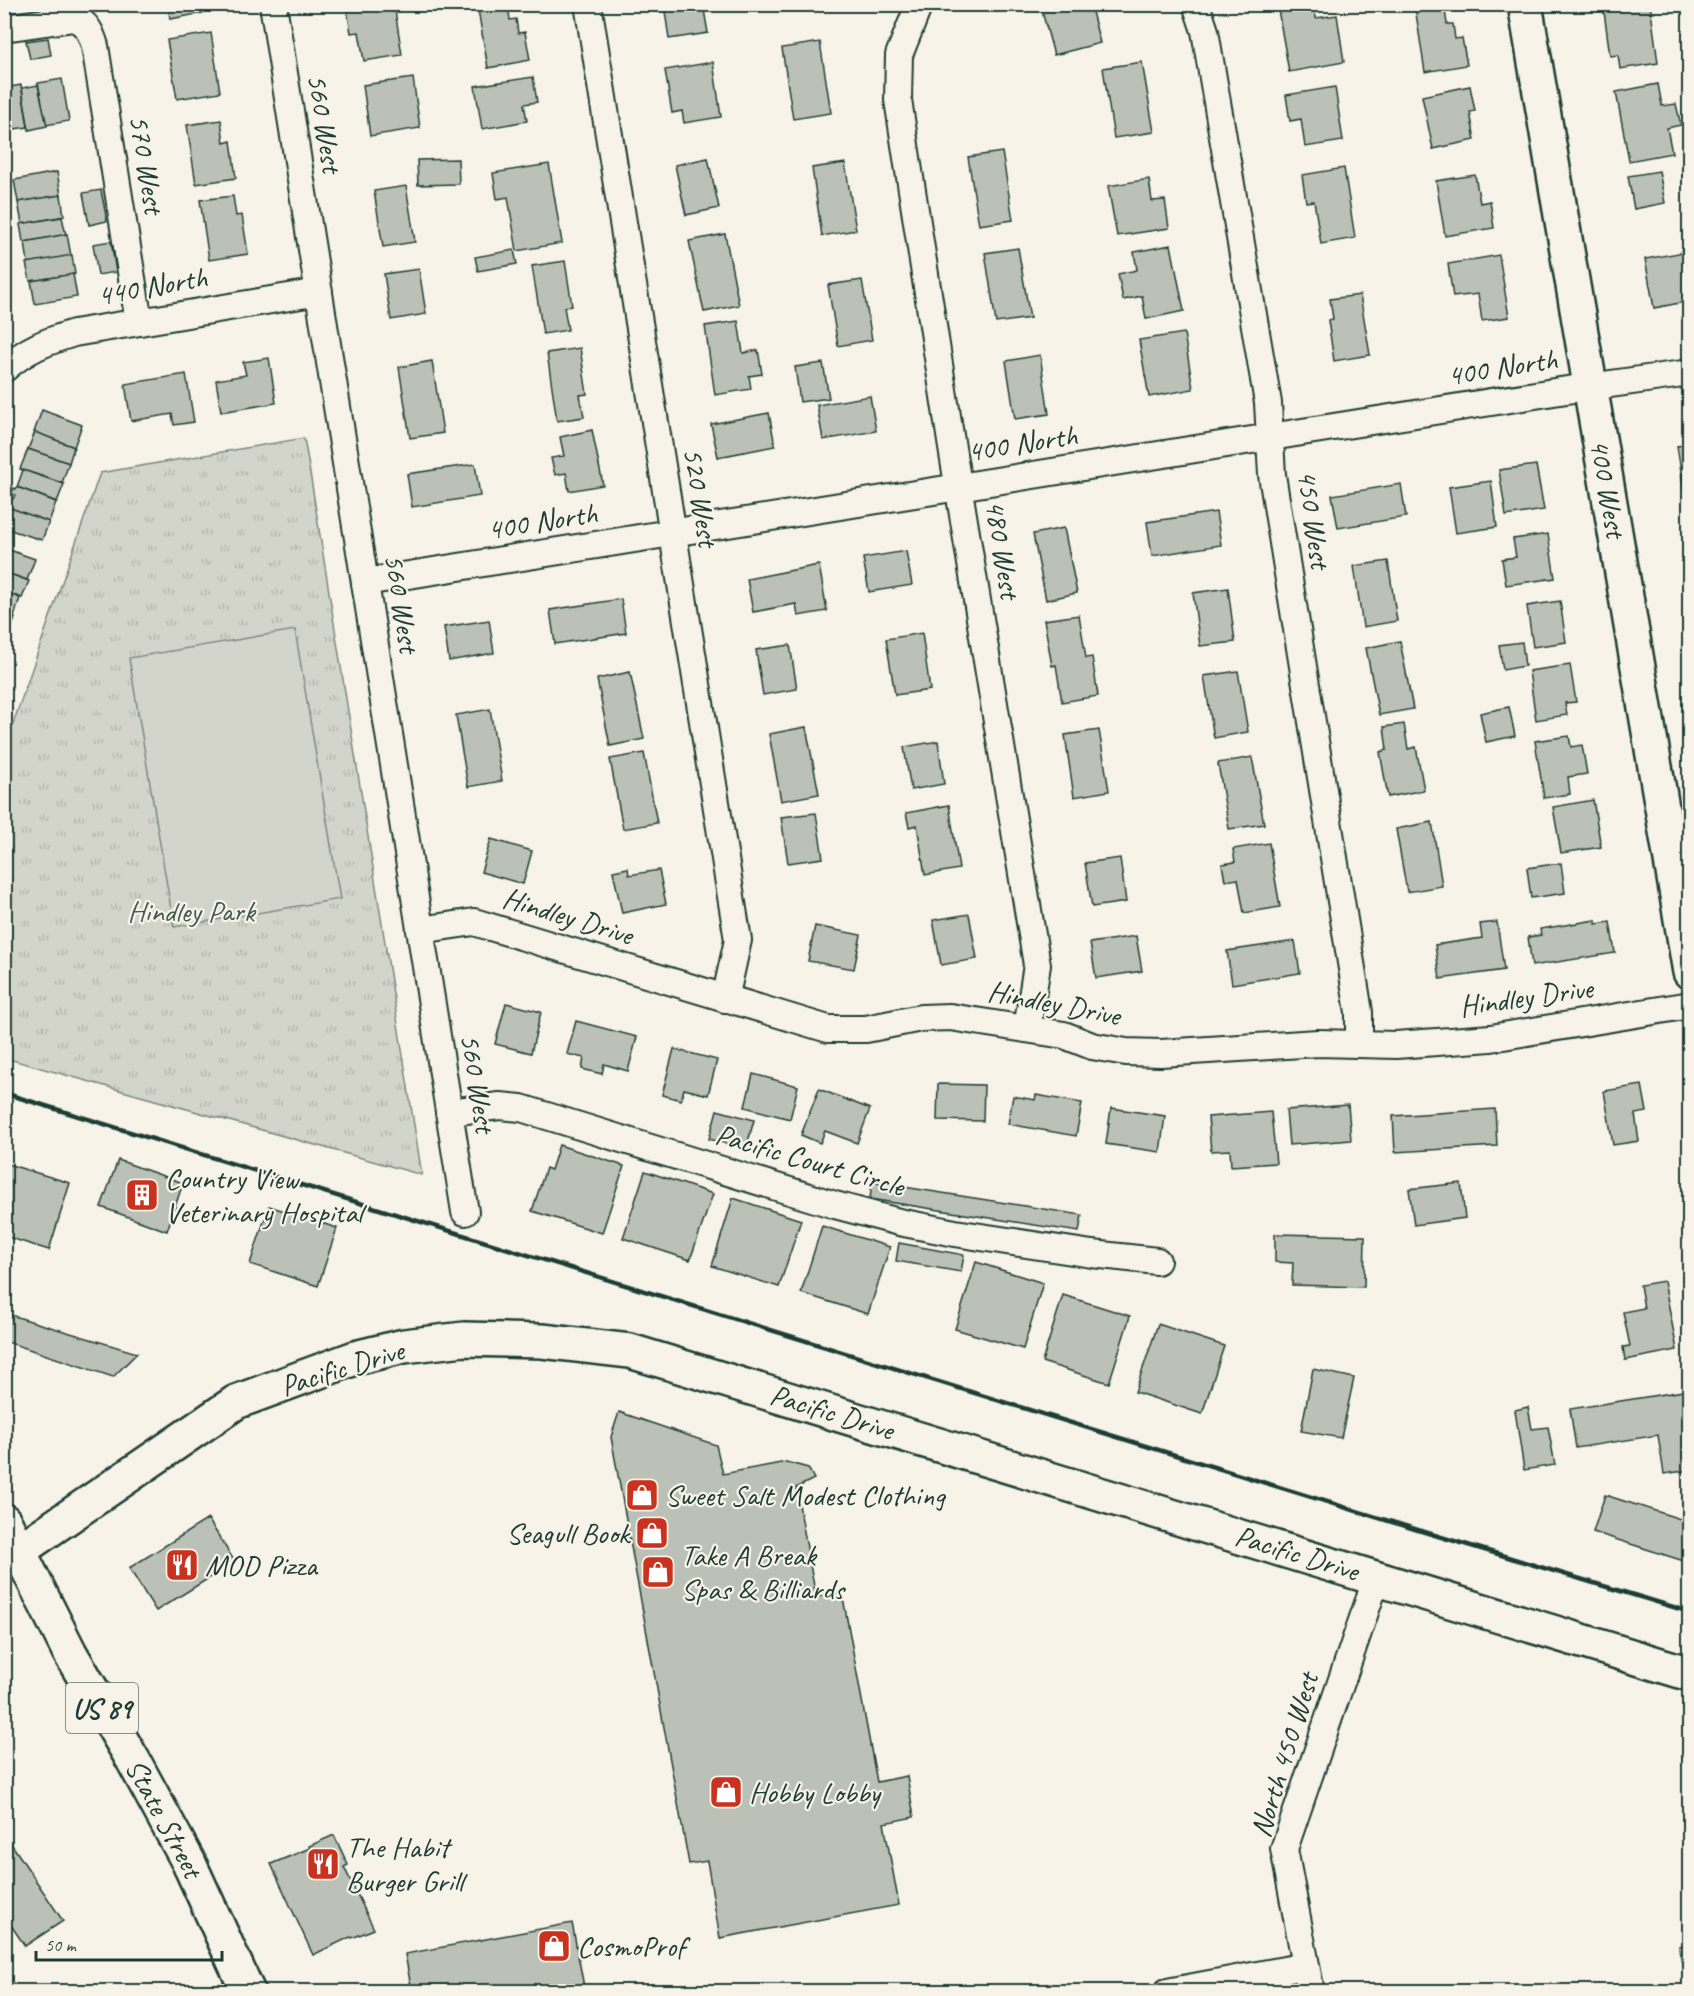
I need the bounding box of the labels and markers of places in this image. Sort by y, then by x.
place label: Country View Veterinary Hospital [165,1159,367,1231]
building icon: Country View Veterinary Hospital [124,1177,160,1213]
place label: Sweet Salt Modest Clothing [665,1476,947,1514]
shop icon: Sweet Salt Modest Clothing [624,1477,660,1513]
place label: Seagull Book [506,1514,631,1552]
shop icon: Seagull Book [634,1515,670,1551]
place label: Take A Break Spas & Billiards [681,1536,847,1608]
place label: MOD Pizza [205,1546,319,1584]
restaurant icon: MOD Pizza [164,1547,200,1583]
shop icon: Take A Break Spas & Billiards [640,1554,676,1590]
place label: Hobby Lobby [749,1773,883,1811]
shop icon: Hobby Lobby [708,1774,744,1810]
place label: The Habit Burger Grill [346,1828,468,1900]
restaurant icon: The Habit Burger Grill [305,1846,341,1882]
place label: CosmoProf [577,1927,691,1965]
shop icon: CosmoProf [536,1928,572,1964]

